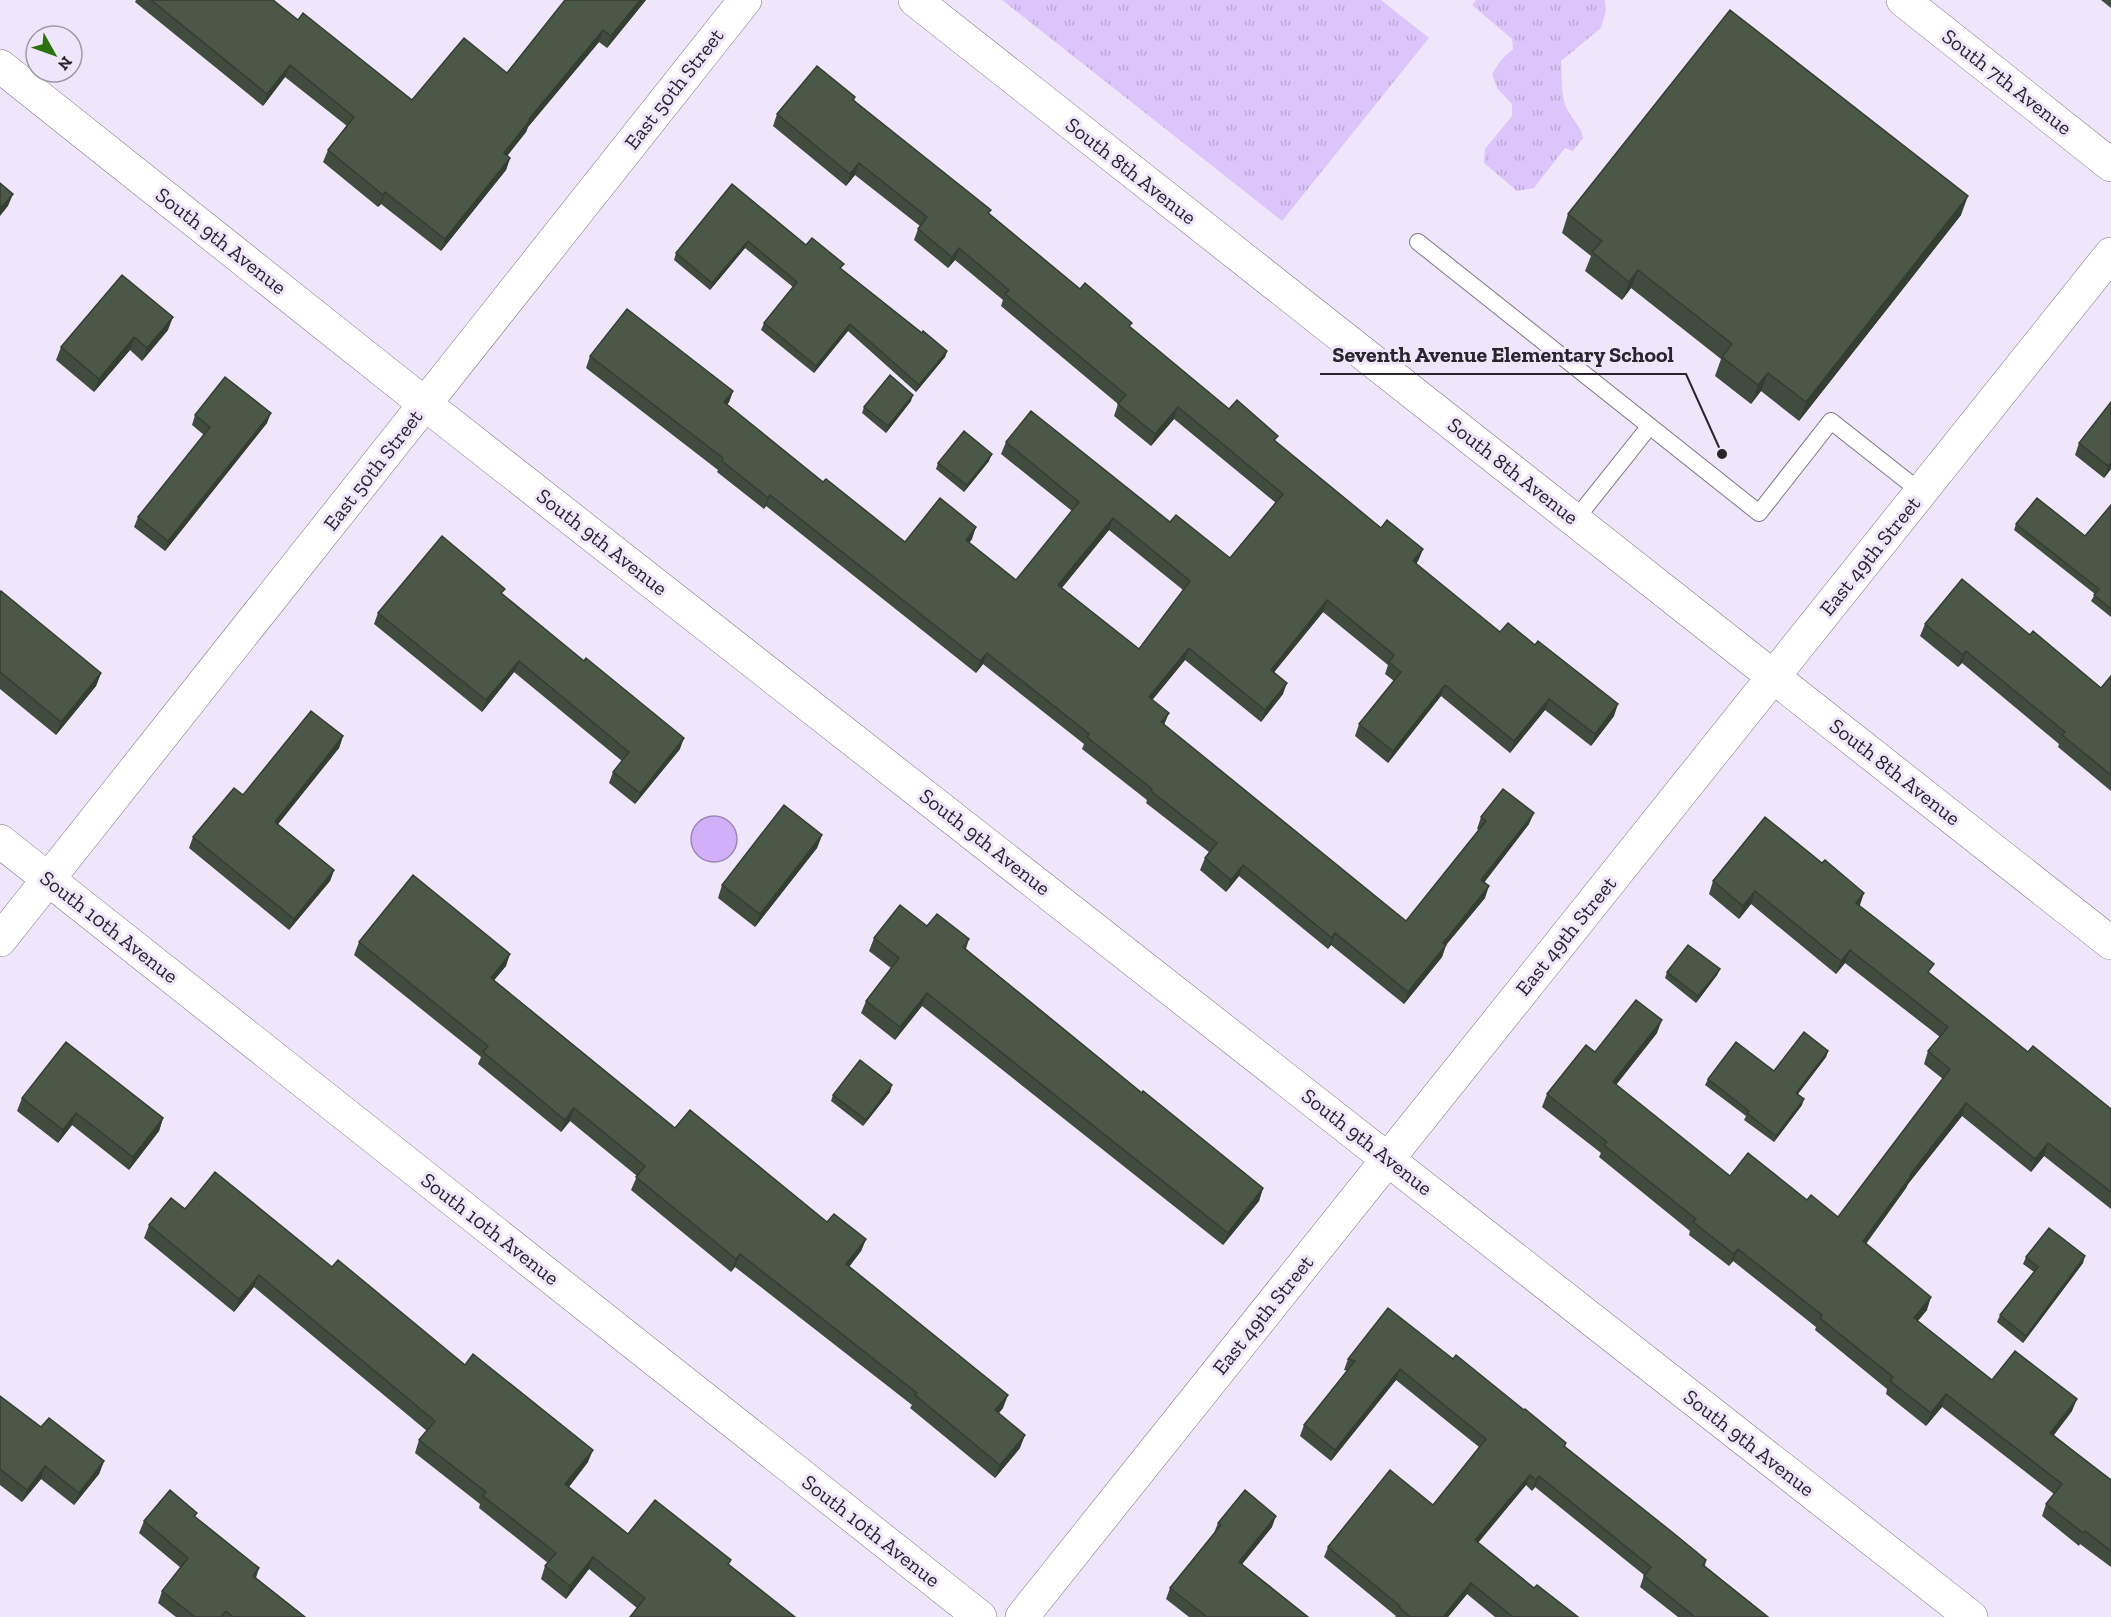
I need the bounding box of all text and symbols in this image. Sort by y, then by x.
street label: East 50th Street [619,23,729,154]
street label: South 7th Avenue [1937,23,2077,140]
north arrow [24,24,84,84]
text: N [54,53,76,74]
street label: South 8th Avenue [1061,112,1202,230]
street label: South 9th Avenue [151,182,292,299]
callout: Seventh Avenue Elementary School [1320,334,1686,374]
text: Seventh Avenue Elementary School [1332,341,1674,368]
street label: East 50th Street [318,404,428,535]
street label: South 8th Avenue [1443,412,1584,530]
street label: South 9th Avenue [532,483,673,600]
street label: East 49th Street [1814,491,1925,620]
street label: South 8th Avenue [1825,713,1966,831]
street label: South 9th Avenue [915,783,1056,900]
street label: South 10th Avenue [35,865,183,988]
street label: East 49th Street [1510,871,1621,1000]
street label: South 9th Avenue [1297,1083,1438,1200]
street label: South 10th Avenue [416,1167,564,1290]
street label: East 49th Street [1207,1250,1318,1379]
street label: South 9th Avenue [1679,1384,1820,1501]
street label: South 10th Avenue [797,1469,945,1592]

